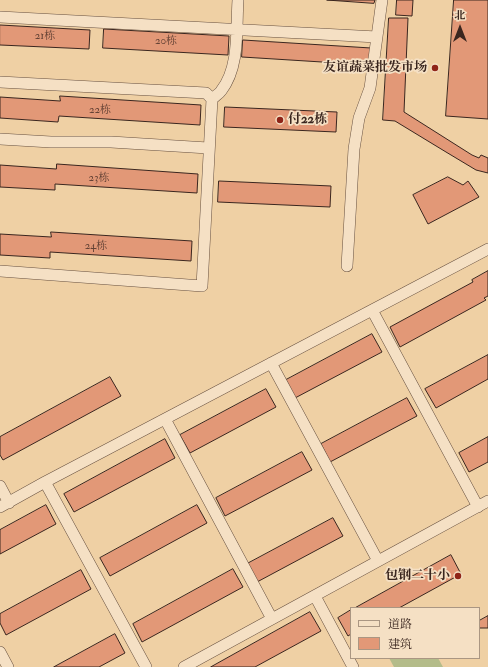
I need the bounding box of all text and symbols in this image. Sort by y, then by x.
north arrow [440,8,480,48]
text: 北 [455,9,466,22]
house number: 21栋 [35,30,55,44]
house number: 20栋 [155,35,177,49]
place label: 友谊蔬菜批发市场 [323,60,427,76]
marker: 友谊蔬菜批发市场 [430,63,440,73]
house number: 22栋 [89,104,111,118]
place label: 付22栋 [288,112,327,128]
marker: 付22栋 [275,115,285,125]
house number: 23栋 [89,172,109,186]
house number: 24栋 [85,240,107,254]
place label: 包钢二十小 [385,568,450,584]
marker: 包钢二十小 [453,571,463,581]
legend [350,607,480,659]
text: 道路 [388,617,412,632]
text: 建筑 [388,637,412,652]

